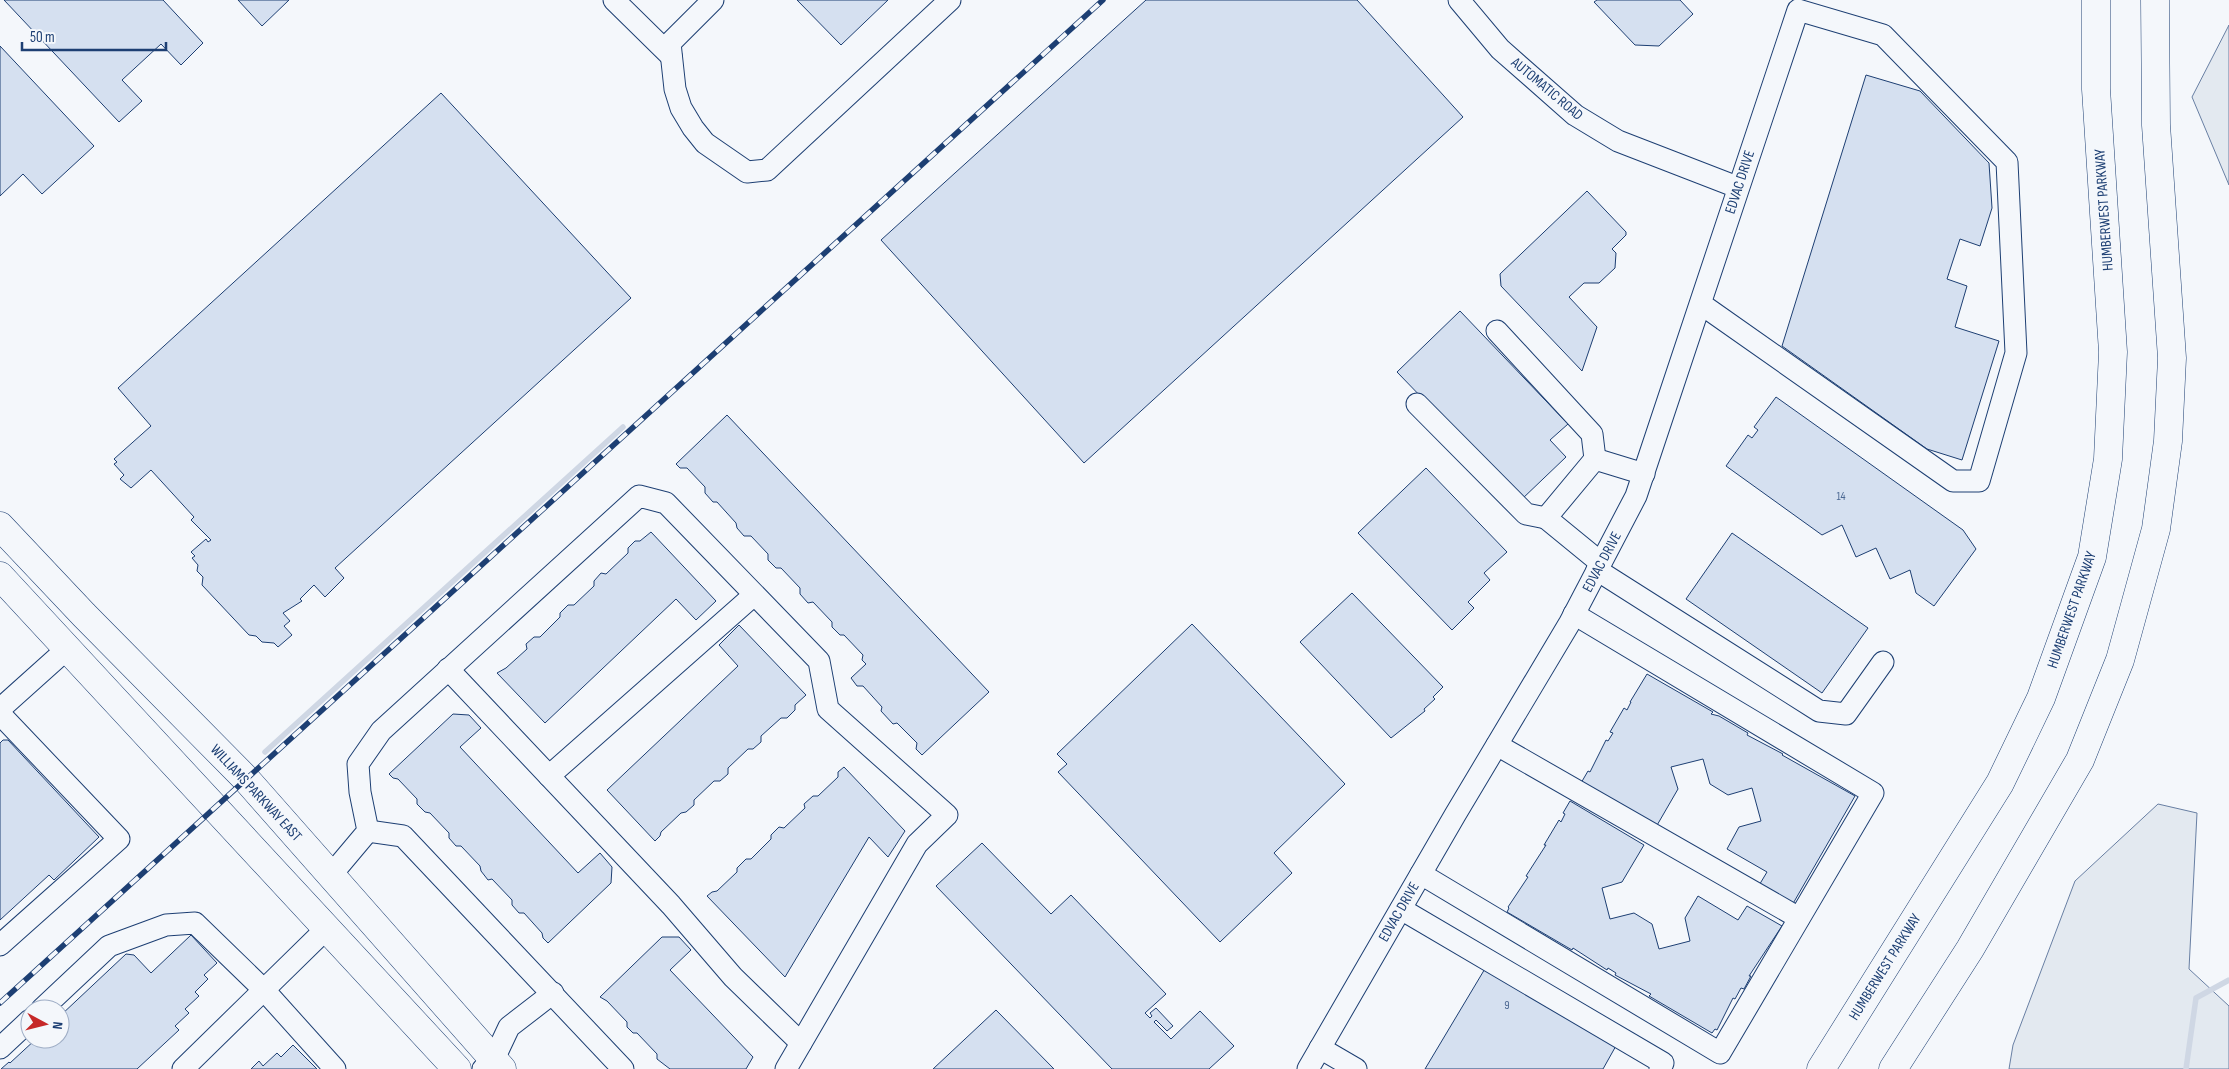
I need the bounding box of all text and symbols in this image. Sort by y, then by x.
scale bar [22,20,166,52]
text: 50 m [30,28,55,47]
street label: AUTOMATIC ROAD [1506,53,1587,125]
street label: EDVAC DRIVE [1721,148,1759,216]
street label: HUMBERWEST PARKWAY [2090,148,2118,272]
house number: 14 [1836,489,1846,504]
street label: EDVAC DRIVE [1578,528,1626,596]
street label: HUMBERWEST PARKWAY [2043,548,2101,671]
street label: WILLIAMS PARKWAY EAST [206,740,306,846]
street label: EDVAC DRIVE [1374,879,1424,945]
street label: HUMBERWEST PARKWAY [1845,910,1926,1024]
house number: 9 [1504,998,1510,1013]
north arrow [20,999,70,1049]
text: N [49,1021,66,1030]

